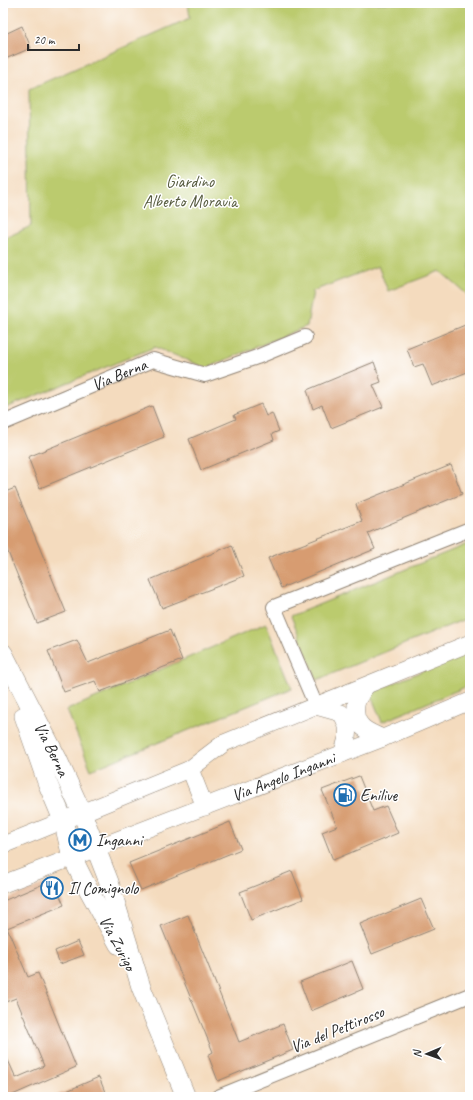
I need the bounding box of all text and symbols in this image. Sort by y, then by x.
scale bar [28,26,79,52]
text: 20 m [34,32,56,48]
park label: Giardino Alberto Moravia [143,171,239,212]
street label: Via Berna [89,353,152,396]
street label: Via Berna [29,719,75,781]
street label: Via Angelo Inganni [229,747,340,806]
fuel station icon: Enilive [332,782,358,808]
place label: Enilive [360,785,399,806]
metro station icon: Inganni [67,827,93,853]
place label: Inganni [96,830,144,851]
restaurant icon: Il Comignolo [39,875,65,901]
place label: Il Comignolo [68,878,139,899]
street label: Via Zurigo [94,912,142,976]
street label: Via del Pettirosso [287,1001,388,1058]
north arrow [407,1034,447,1074]
text: N [410,1049,424,1058]

